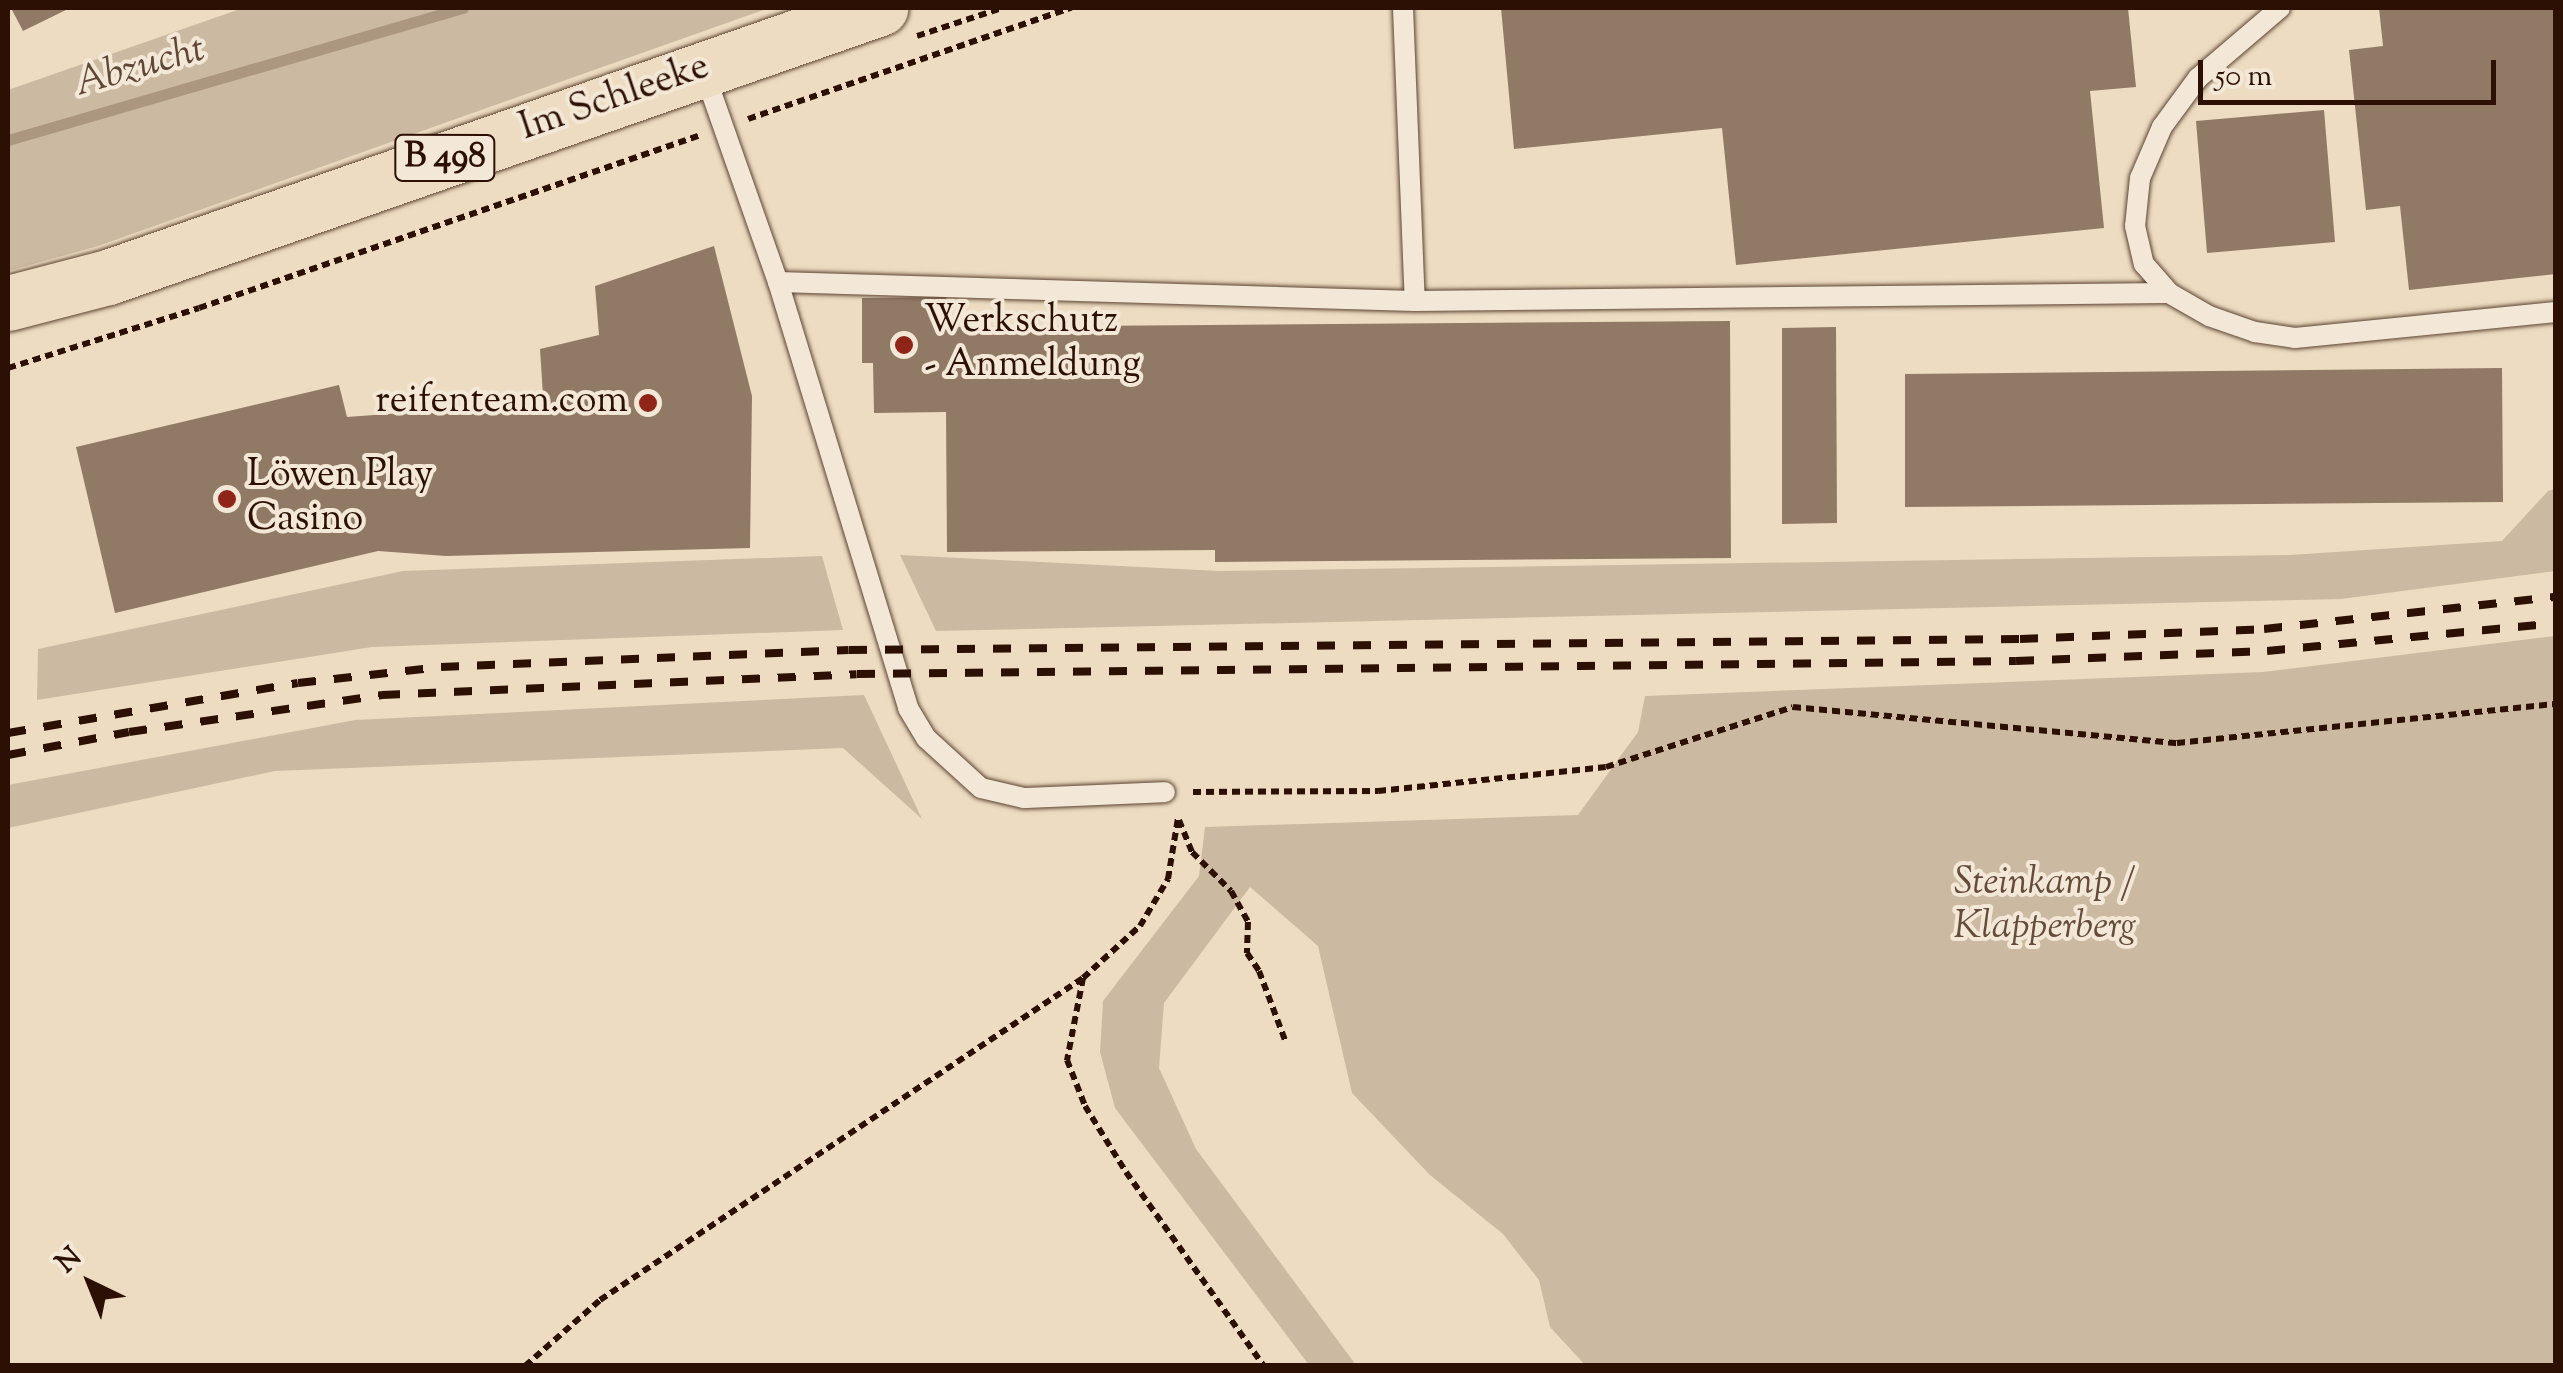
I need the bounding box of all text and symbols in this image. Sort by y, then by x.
water label: Abzucht [69,27,211,109]
scale bar [2203,40,2500,102]
street label: Im Schleeke [514,45,716,153]
text: 50 m [2215,56,2272,99]
road number: B 498 [392,128,498,188]
place label: Werkschutz - Anmeldung [924,300,1141,389]
marker: Werkschutz - Anmeldung [893,334,915,356]
place label: reifenteam.com [376,380,628,426]
marker: reifenteam.com [637,392,659,414]
place label: Löwen Play Casino [247,454,433,544]
marker: Löwen Play Casino [216,488,238,510]
park label: Steinkamp / Klapperberg [1953,862,2137,952]
north arrow [40,1233,140,1333]
text: N [48,1239,91,1283]

